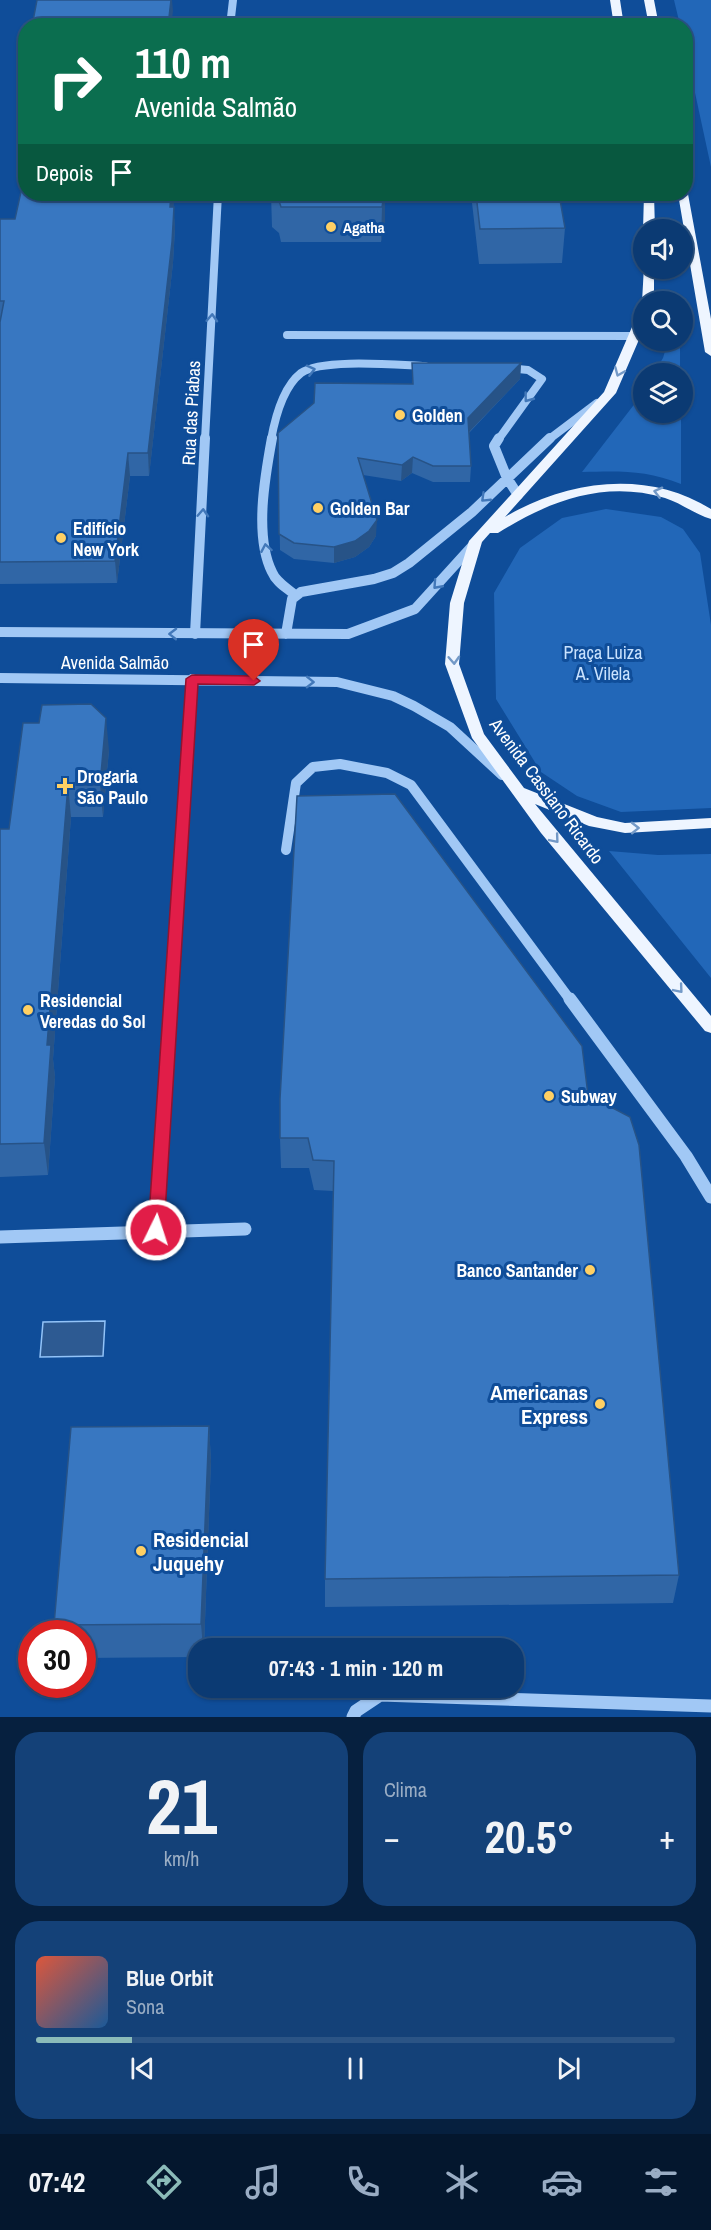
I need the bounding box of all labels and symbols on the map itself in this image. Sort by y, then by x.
place label: Agatha [343,217,385,238]
marker: Agatha [324,220,338,234]
one-way arrow [206,313,219,322]
street label: Rua das Piabas [176,360,206,466]
one-way arrow [306,364,316,377]
one-way arrow [614,366,626,377]
one-way arrow [524,391,535,402]
place label: Golden [412,403,463,428]
marker: Golden [393,408,407,422]
one-way arrow [653,487,663,500]
one-way arrow [482,491,493,502]
place label: Golden Bar [330,496,410,521]
marker: Golden Bar [311,501,325,515]
one-way arrow [196,508,209,517]
place label: Edifício New York [73,516,140,562]
marker: Edifício New York [54,531,68,545]
one-way arrow [260,543,272,552]
one-way arrow [433,578,444,589]
pin [228,619,279,681]
one-way arrow [169,628,178,640]
park label: Praça Luiza A. Vilela [564,640,642,686]
street label: Avenida Salmão [60,650,169,675]
one-way arrow [447,655,460,664]
one-way arrow [306,676,315,688]
street label: Avenida Cassiano Ricardo [483,712,610,869]
place label: Drogaria São Paulo [77,764,148,810]
marker: Drogaria São Paulo [58,779,72,793]
one-way arrow [630,822,639,834]
one-way arrow [547,832,558,843]
one-way arrow [672,982,683,993]
place label: Residencial Veredas do Sol [40,988,146,1034]
marker: Residencial Veredas do Sol [21,1003,35,1017]
place label: Subway [561,1084,618,1109]
marker: Subway [542,1089,556,1103]
position arrow [124,1198,188,1262]
place label: Banco Santander [457,1258,578,1283]
marker: Banco Santander [583,1263,597,1277]
place label: Americanas Express [490,1378,588,1431]
marker: Americanas Express [593,1397,607,1411]
place label: Residencial Juquehy [153,1525,249,1578]
marker: Residencial Juquehy [134,1544,148,1558]
speed limit sign: 30 [18,1620,96,1698]

